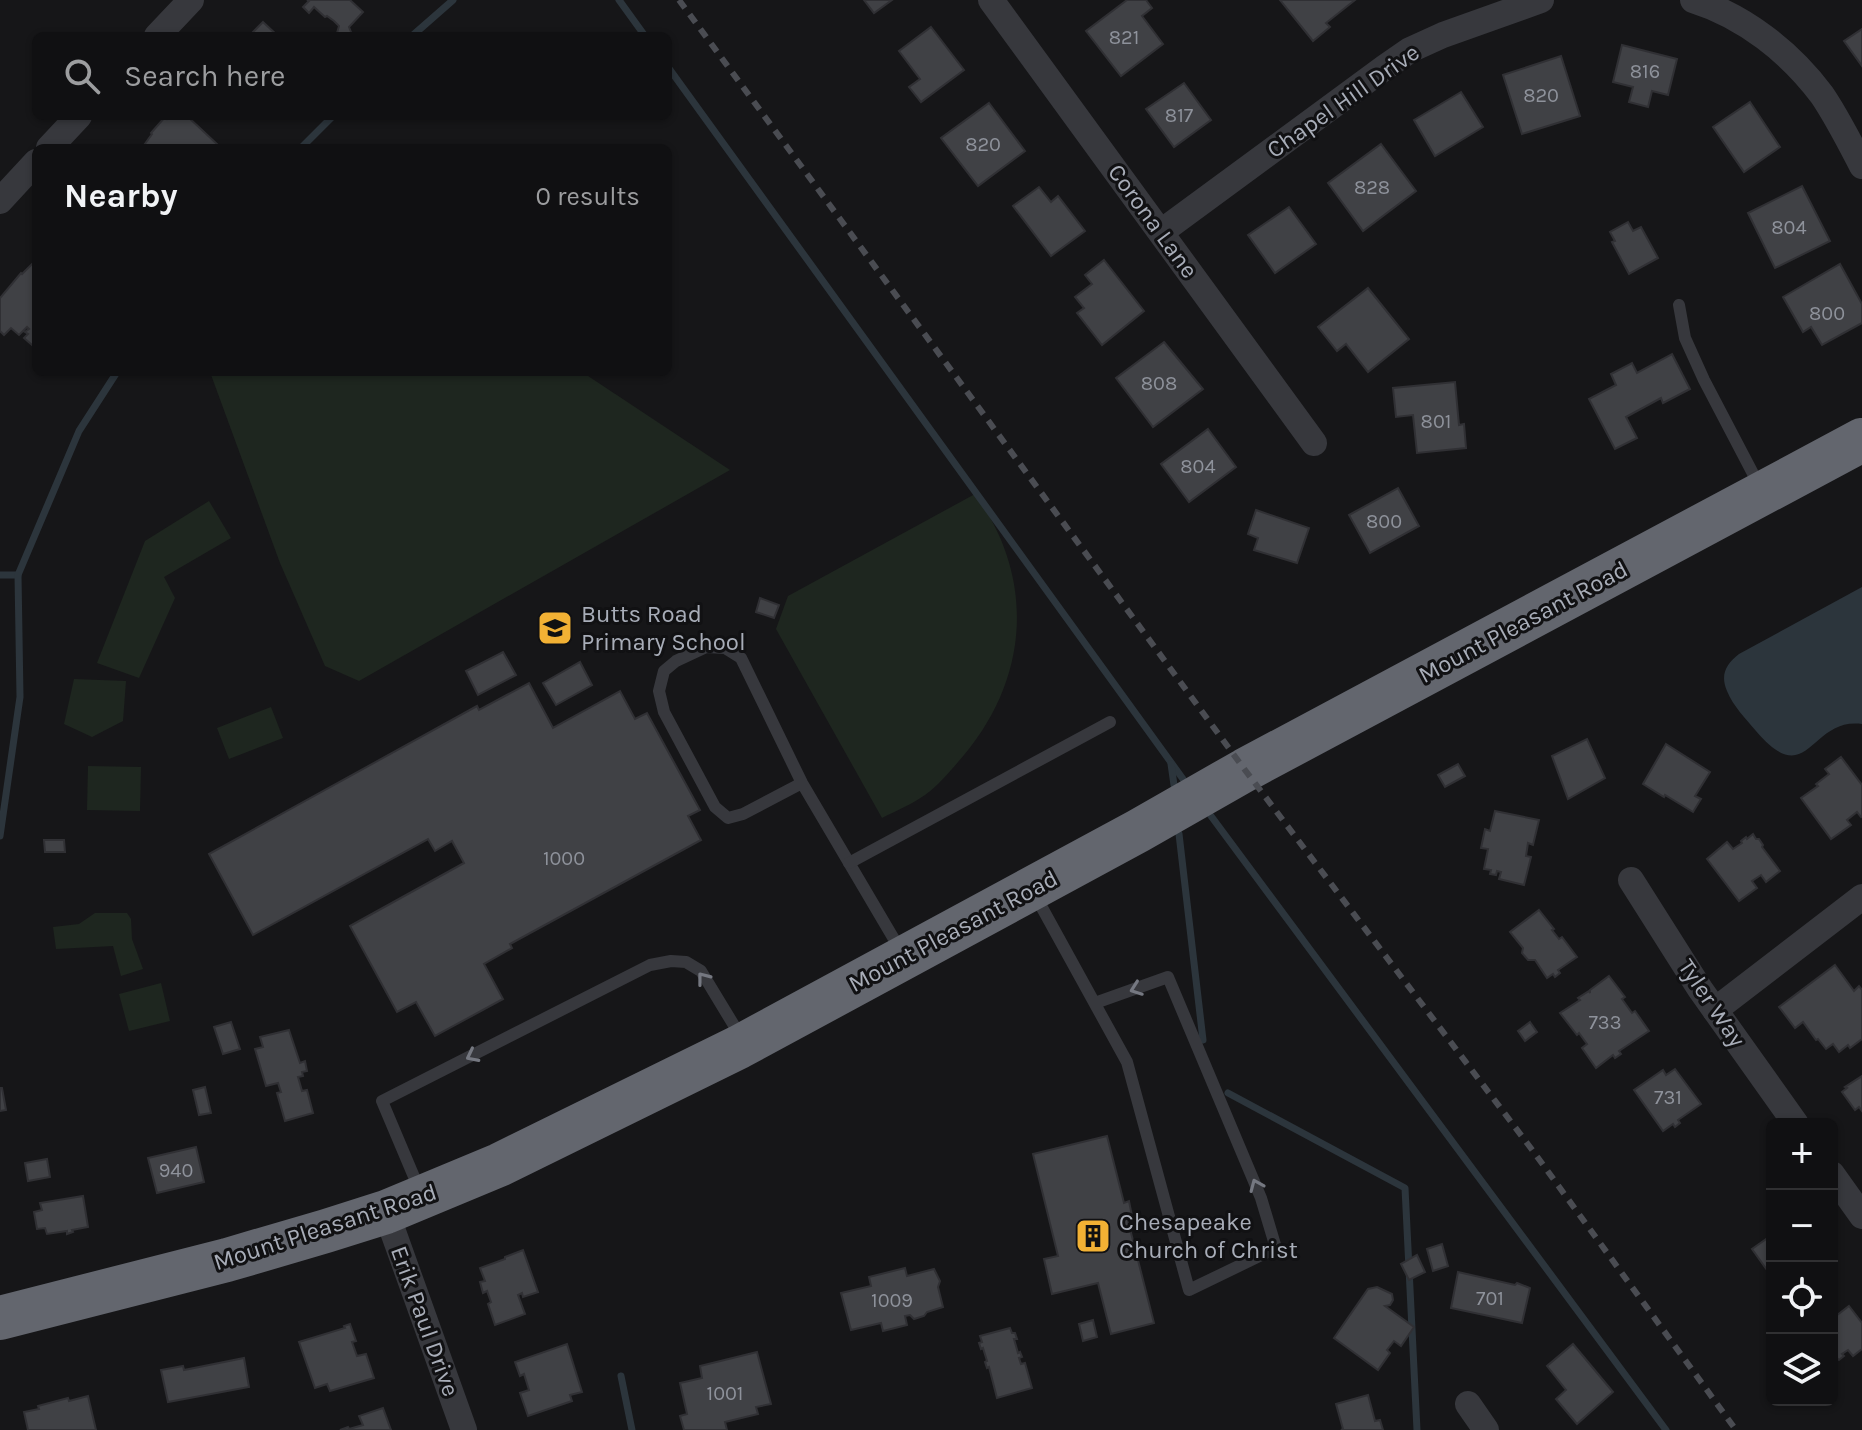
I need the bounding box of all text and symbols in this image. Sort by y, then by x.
house number: 821 [1109,26,1139,49]
search box [32,32,672,120]
street label: Chapel Hill Drive [1261,38,1425,164]
icon: search [60,54,104,98]
text: Search here [124,58,285,94]
house number: 816 [1630,60,1660,83]
house number: 820 [1523,84,1559,107]
house number: 817 [1165,104,1194,127]
house number: 820 [965,133,1001,156]
street label: Corona Lane [1102,158,1204,284]
text: Nearby [64,176,178,216]
house number: 828 [1354,176,1390,199]
text: 0 results [536,181,640,212]
house number: 804 [1771,216,1807,239]
house number: 800 [1809,302,1845,325]
house number: 808 [1141,372,1177,395]
house number: 801 [1421,410,1451,433]
house number: 804 [1180,455,1216,478]
house number: 800 [1366,510,1402,533]
street label: Mount Pleasant Road [1414,555,1632,689]
place label: Butts Road Primary School [581,600,746,656]
school or university icon: Butts Road Primary School [536,609,574,647]
house number: 1000 [543,847,585,870]
street label: Mount Pleasant Road [844,864,1062,998]
street label: Tyler Way [1672,954,1752,1052]
one-way arrow [699,973,713,988]
one-way arrow [1130,979,1144,995]
house number: 733 [1588,1011,1622,1034]
one-way arrow [466,1046,481,1061]
house number: 731 [1654,1086,1682,1109]
map controls [1766,1118,1838,1406]
button: + [1766,1118,1838,1190]
house number: 940 [159,1159,193,1182]
street label: Mount Pleasant Road [210,1178,440,1276]
one-way arrow [1249,1179,1265,1194]
button: − [1766,1190,1838,1262]
place label: Chesapeake Church of Christ [1119,1208,1298,1264]
building icon: Chesapeake Church of Christ [1074,1217,1112,1255]
street label: Erik Paul Drive [385,1242,465,1400]
button: locate [1766,1262,1838,1334]
house number: 701 [1476,1287,1504,1310]
house number: 1009 [871,1289,913,1312]
button: layers [1766,1334,1838,1406]
house number: 1001 [707,1382,743,1405]

